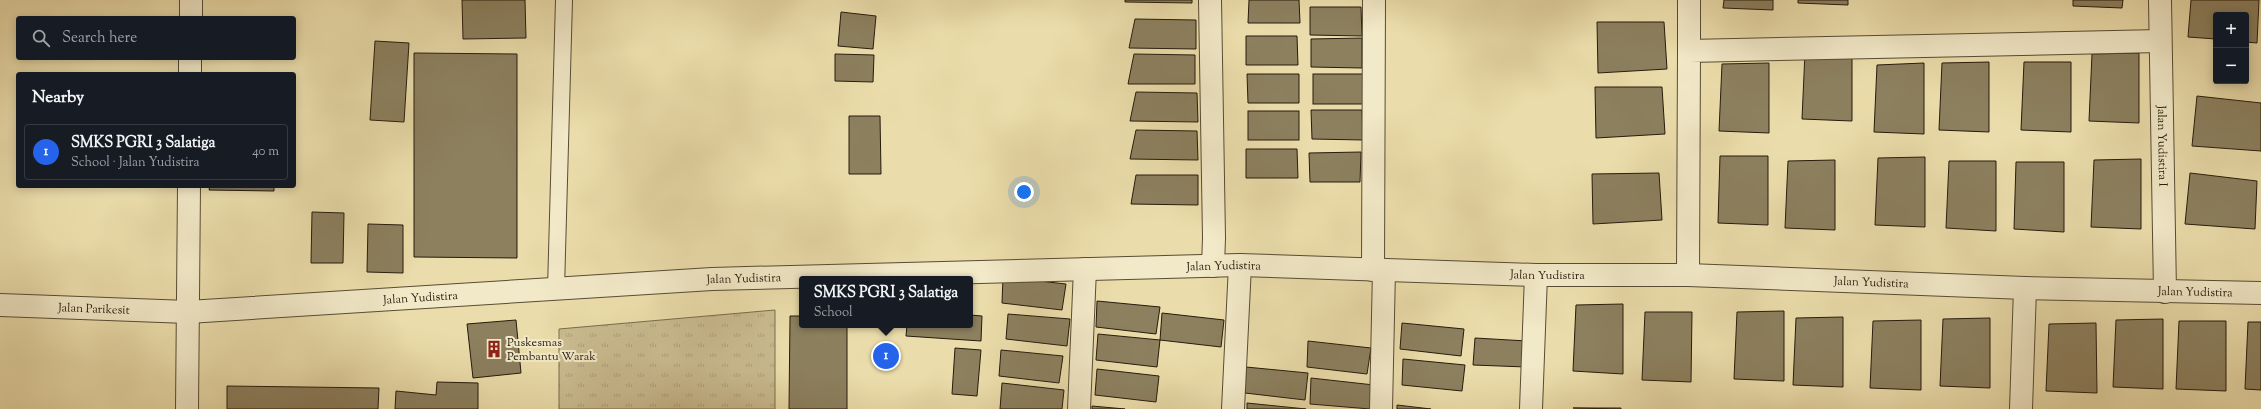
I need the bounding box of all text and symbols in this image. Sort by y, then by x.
map controls [2213,12,2249,84]
button: + [2213,12,2249,48]
search box [16,16,296,60]
icon: search [30,27,52,49]
text: Search here [62,28,137,49]
button: − [2213,48,2249,84]
text: Nearby [32,86,84,110]
street label: Jalan Yudistira I [2152,104,2171,187]
text: SMKS PGRI 3 Salatiga [71,133,216,154]
text: 1 [44,143,48,161]
text: 40 m [252,143,279,161]
text: School · Jalan Yudistira [71,154,199,172]
your location [1014,182,1034,202]
street label: Jalan Yudistira [1185,257,1262,276]
street label: Jalan Yudistira [1509,266,1585,285]
street label: Jalan Yudistira [705,269,782,289]
street label: Jalan Yudistira [1833,273,1909,294]
popup [799,276,973,328]
text: SMKS PGRI 3 Salatiga [814,283,958,304]
street label: Jalan Yudistira [2157,283,2233,302]
street label: Jalan Yudistira [382,287,459,310]
street label: Jalan Parikesit [57,299,130,320]
text: School [814,304,853,322]
place label: Puskesmas Pembantu Warak [507,334,596,366]
building icon: Puskesmas Pembantu Warak [484,339,504,359]
pin: 1 [873,341,899,371]

